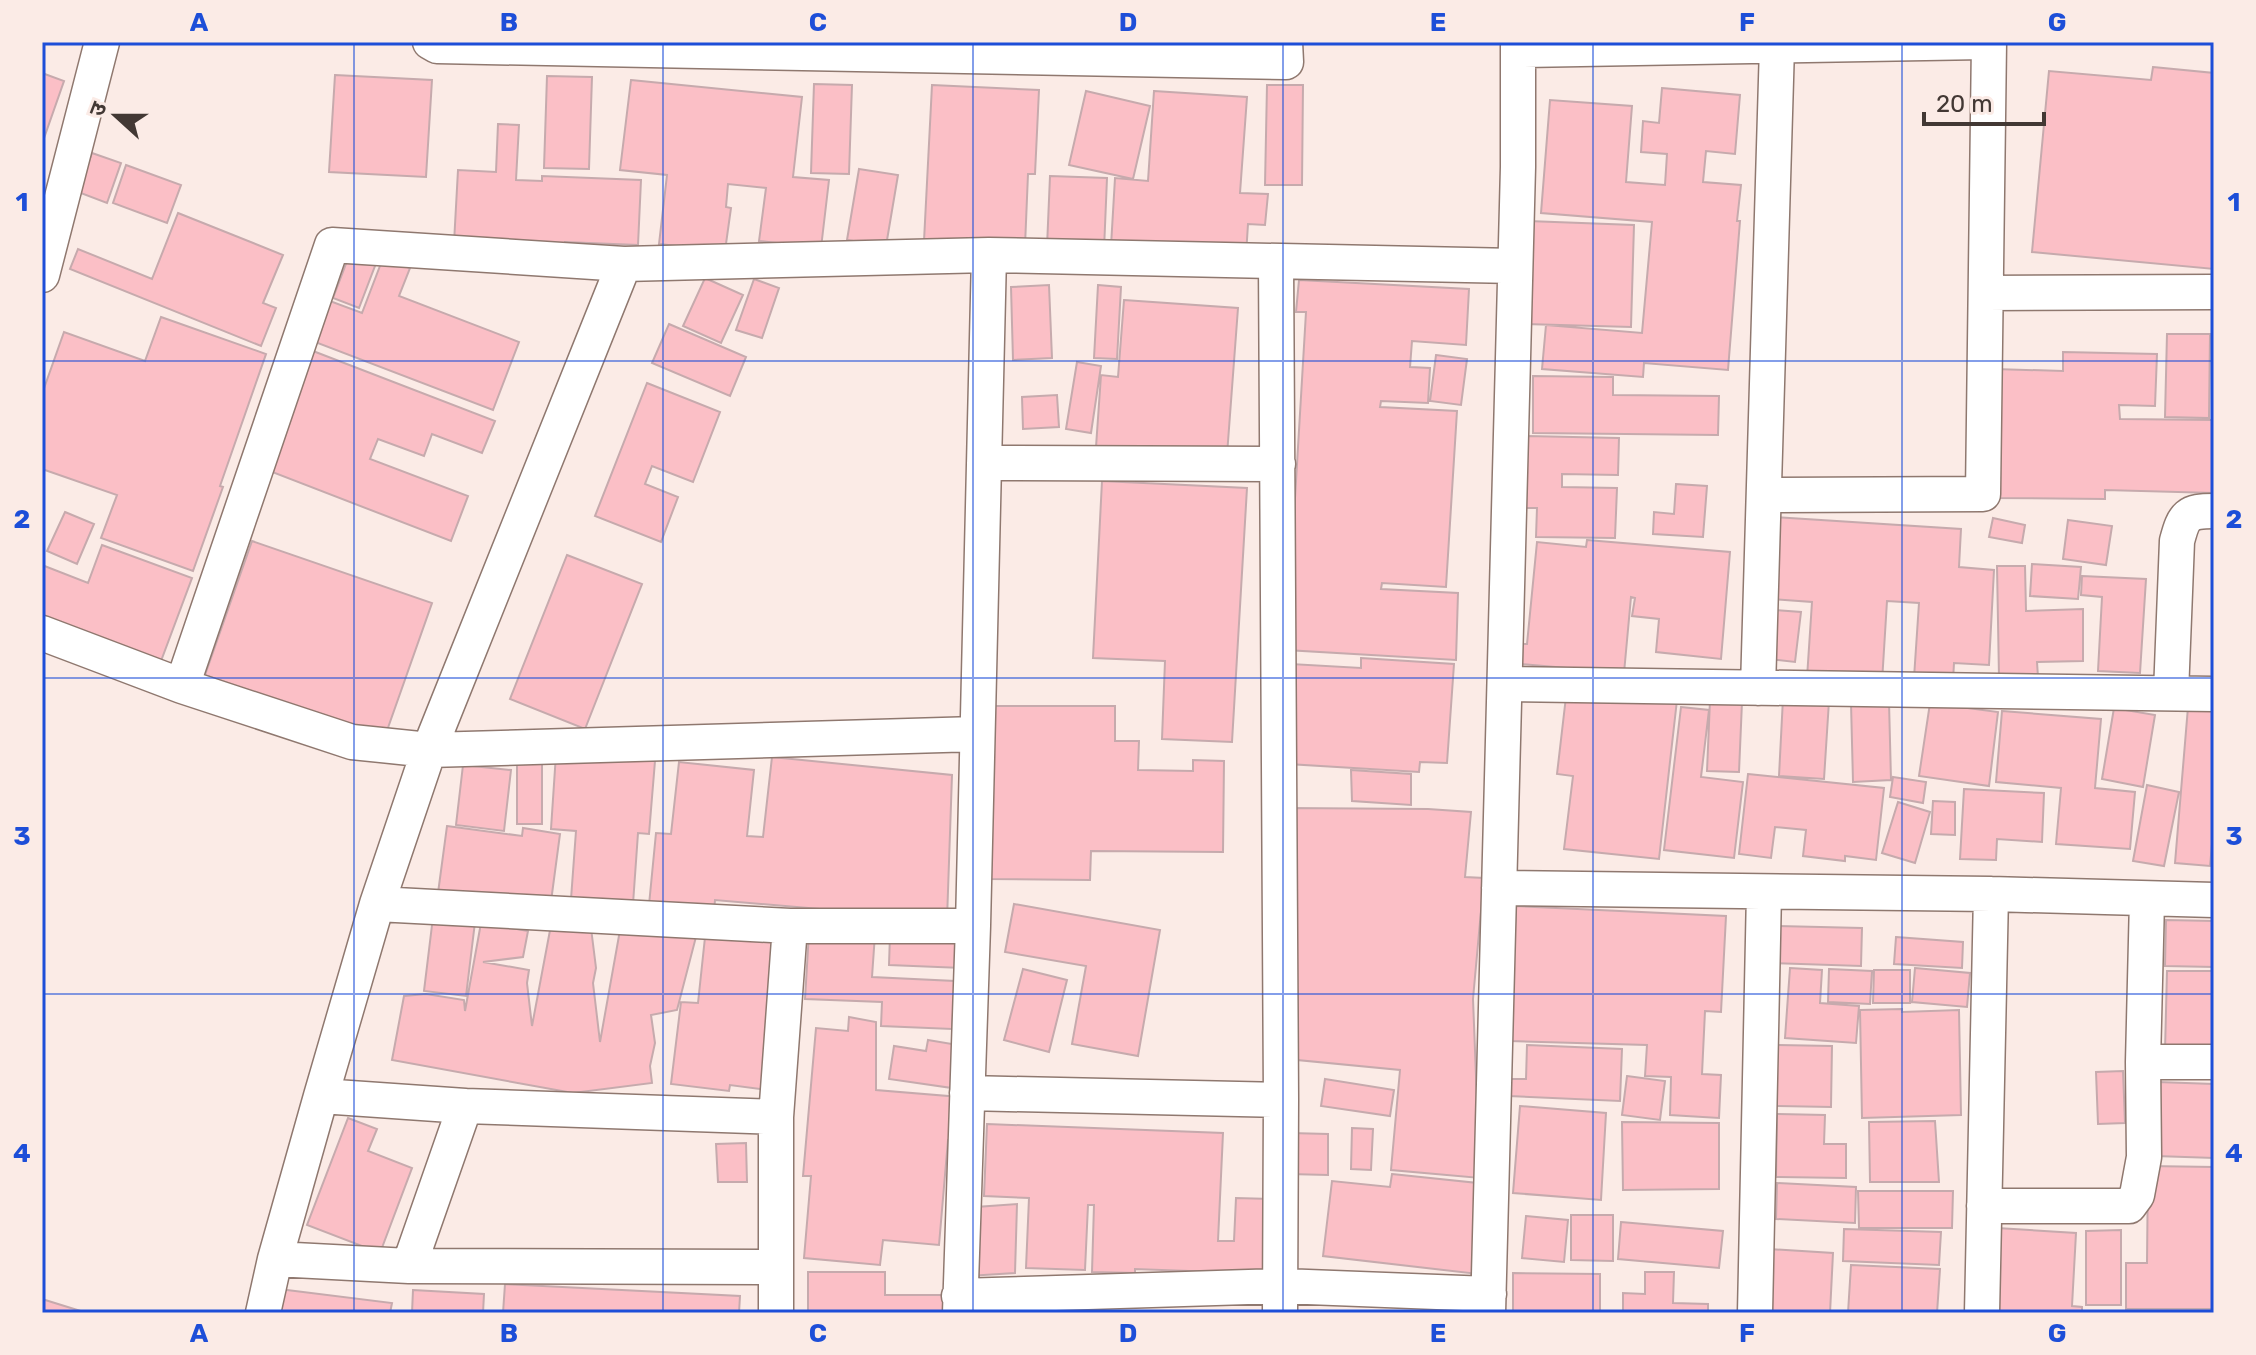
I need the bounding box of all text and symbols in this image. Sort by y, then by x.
text: A [190,7,209,38]
text: B [500,7,518,38]
text: C [809,7,827,38]
text: D [1119,7,1137,38]
text: E [1430,7,1446,38]
text: F [1739,7,1755,38]
text: G [2048,7,2066,38]
north arrow [76,76,156,156]
scale bar [1924,76,2044,126]
text: 20 m [1936,90,1993,118]
text: उ [83,97,113,120]
text: 1 [16,187,28,218]
text: 1 [2228,187,2240,218]
text: 2 [14,504,30,535]
text: 2 [2226,504,2242,535]
text: 3 [13,821,31,852]
text: 3 [2225,821,2243,852]
text: 4 [13,1138,31,1169]
text: 4 [2225,1138,2243,1169]
text: A [190,1318,209,1349]
text: B [500,1318,518,1349]
text: C [809,1318,827,1349]
text: D [1119,1318,1137,1349]
text: E [1430,1318,1446,1349]
text: F [1739,1318,1755,1349]
text: G [2048,1318,2066,1349]

